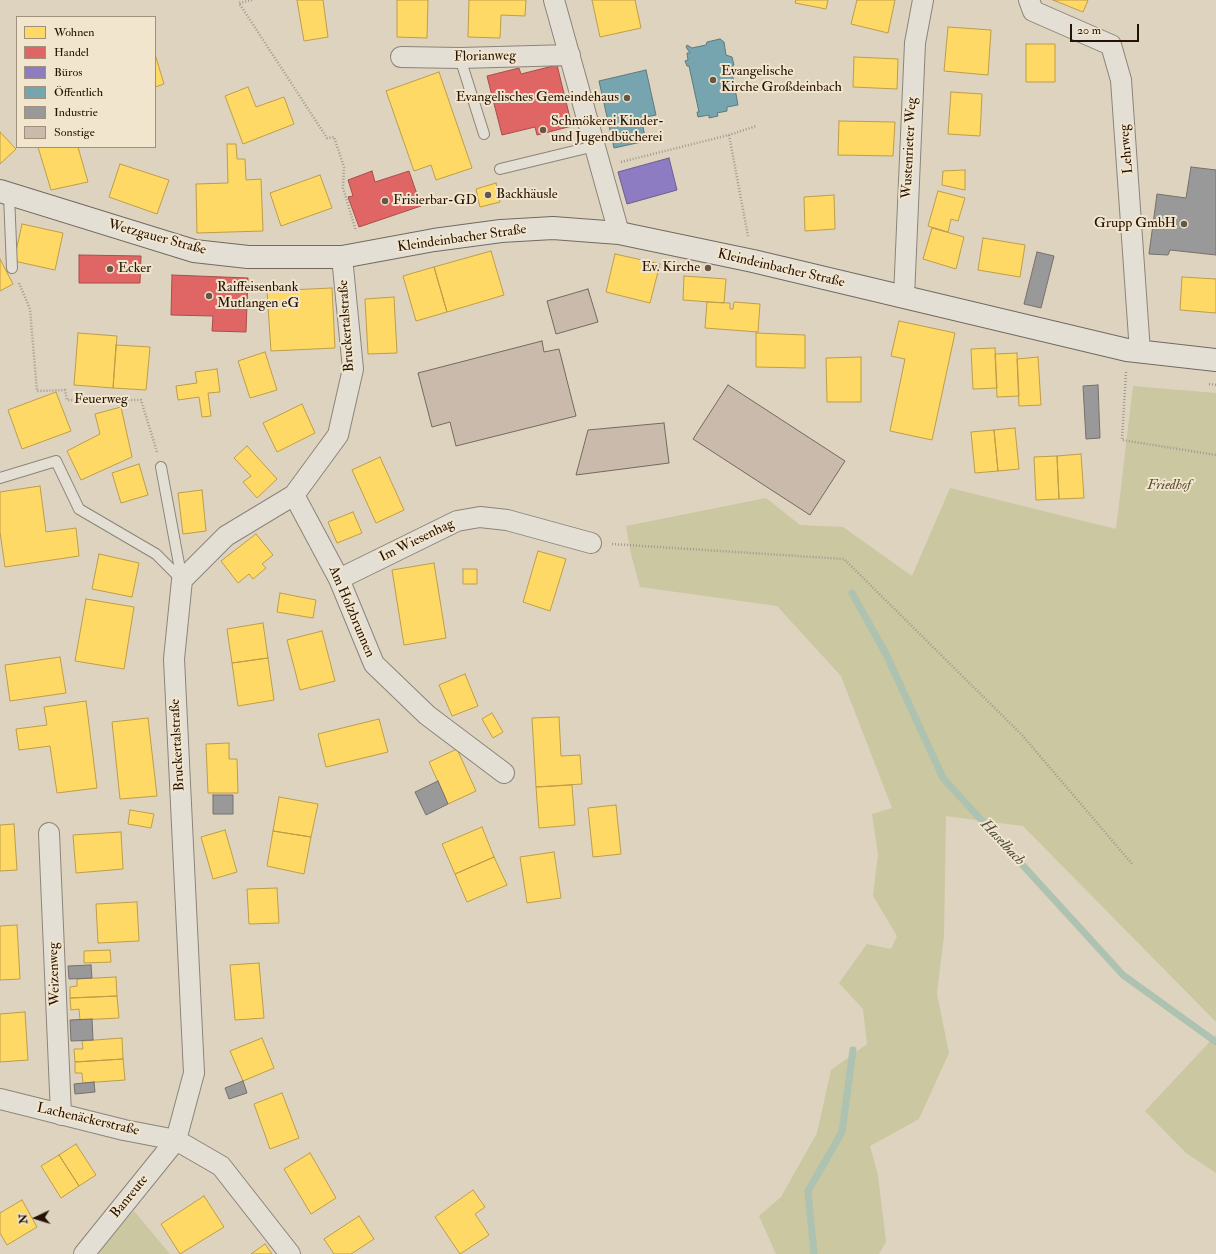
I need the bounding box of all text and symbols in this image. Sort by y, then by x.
legend [16,16,156,148]
scale bar [1072,16,1141,42]
text: 20 m [1077,23,1101,38]
text: Wohnen [54,25,95,40]
text: Handel [54,45,89,60]
street label: Florianweg [454,48,516,66]
place label: Evangelische Kirche Großdeinbach [721,64,842,96]
text: Büros [54,65,82,80]
marker: Evangelische Kirche Großdeinbach [708,75,718,85]
text: Öffentlich [54,85,103,100]
place label: Evangelisches Gemeindehaus [456,90,619,106]
marker: Evangelisches Gemeindehaus [622,93,632,103]
street label: Wustenrieter Weg [899,97,921,199]
text: Industrie [54,105,98,120]
place label: Schmökerei Kinder- und Jugendbücherei [551,114,664,146]
street label: Lehrweg [1116,123,1138,175]
text: Sonstige [54,125,95,140]
marker: Schmökerei Kinder- und Jugendbücherei [538,125,548,135]
place label: Backhäusle [496,187,558,203]
marker: Backhäusle [483,190,493,200]
place label: Frisierbar-GD [393,193,477,209]
marker: Frisierbar-GD [380,196,390,206]
place label: Grupp GmbH [1094,216,1176,232]
street label: Wetzgauer Straße [106,217,208,259]
marker: Grupp GmbH [1179,219,1189,229]
street label: Kleindeinbacher Straße [396,222,528,256]
street label: Kleindeinbacher Straße [716,246,846,292]
place label: Ev. Kirche [641,260,700,276]
place label: Ecker [118,261,151,277]
marker: Ev. Kirche [703,263,713,273]
marker: Ecker [105,264,115,274]
street label: Bruckertalstraße [335,279,359,373]
place label: Raiffeisenbank Mutlangen eG [217,280,299,312]
marker: Raiffeisenbank Mutlangen eG [204,291,214,301]
street label: Feuerweg [74,392,128,408]
park label: Friedhof [1147,478,1191,494]
street label: Im Wiesenhag [377,516,457,566]
street label: Am Holzbrunnen [324,564,378,660]
street label: Bruckertalstraße [167,698,189,792]
water label: Haselbach [976,816,1028,870]
street label: Weizenweg [45,942,65,1006]
street label: Lachenäckerstraße [35,1100,141,1140]
street label: Banreute [107,1172,153,1222]
north arrow [16,1198,56,1238]
text: N [17,1214,30,1224]

